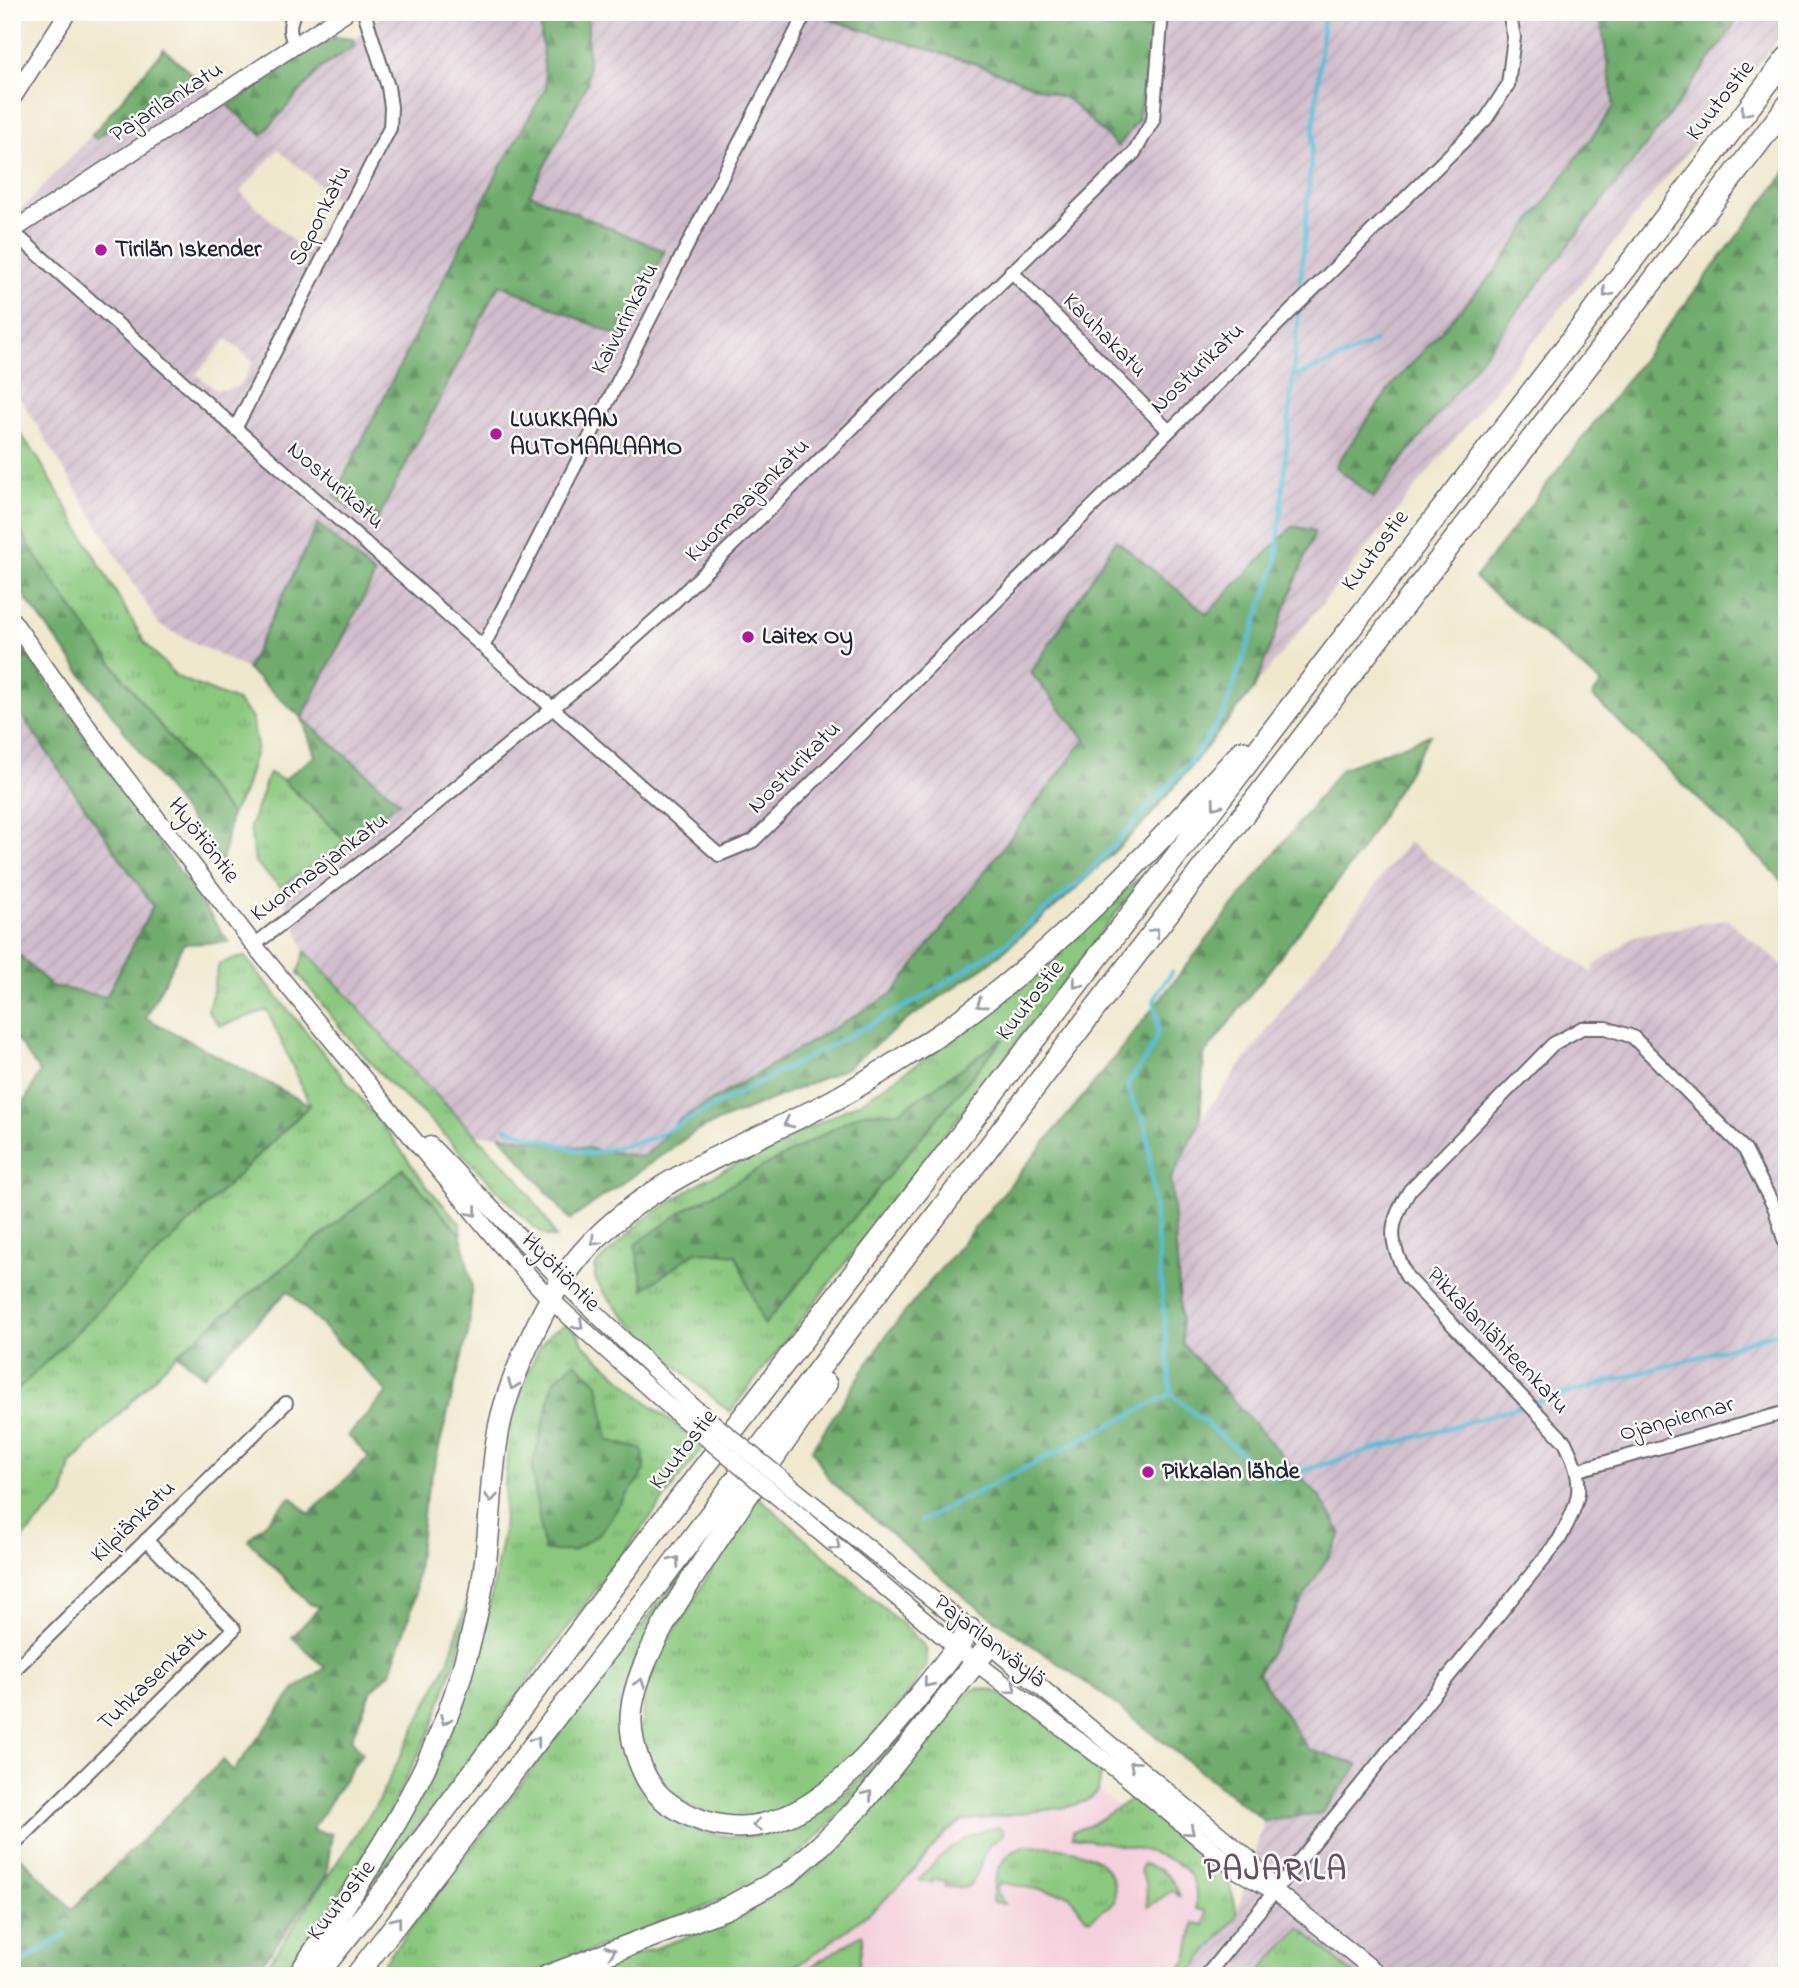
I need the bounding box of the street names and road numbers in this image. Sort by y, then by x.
street label: Pajarilankatu [103,53,231,153]
street label: Kuutostie [1678,53,1764,149]
street label: Seponkatu [281,160,361,272]
street label: Kaivurinkatu [583,257,669,381]
street label: Kauhakatu [1054,286,1154,386]
street label: Nosturikatu [1143,315,1253,423]
street label: Kuormaajankatu [677,430,819,572]
street label: Nosturikatu [278,434,392,538]
street label: Kuutostie [1333,502,1419,599]
street label: Nosturikatu [740,713,850,823]
street label: Hyötiöntie [158,791,248,892]
street label: Kuormaajankatu [244,805,396,931]
street label: Kuutostie [988,953,1074,1049]
street label: Hyötiöntie [511,1225,608,1322]
street label: Pikkalanlähteenkatu [1417,1259,1577,1423]
street label: Ojanpiennar [1616,1388,1739,1452]
street label: Kuutostie [641,1402,727,1498]
street label: Kilpiänkatu [84,1472,184,1572]
street label: Pajarilanväylä [925,1587,1053,1698]
street label: Tuhkasenkatu [90,1617,216,1741]
street label: Kuutostie [299,1853,385,1949]

